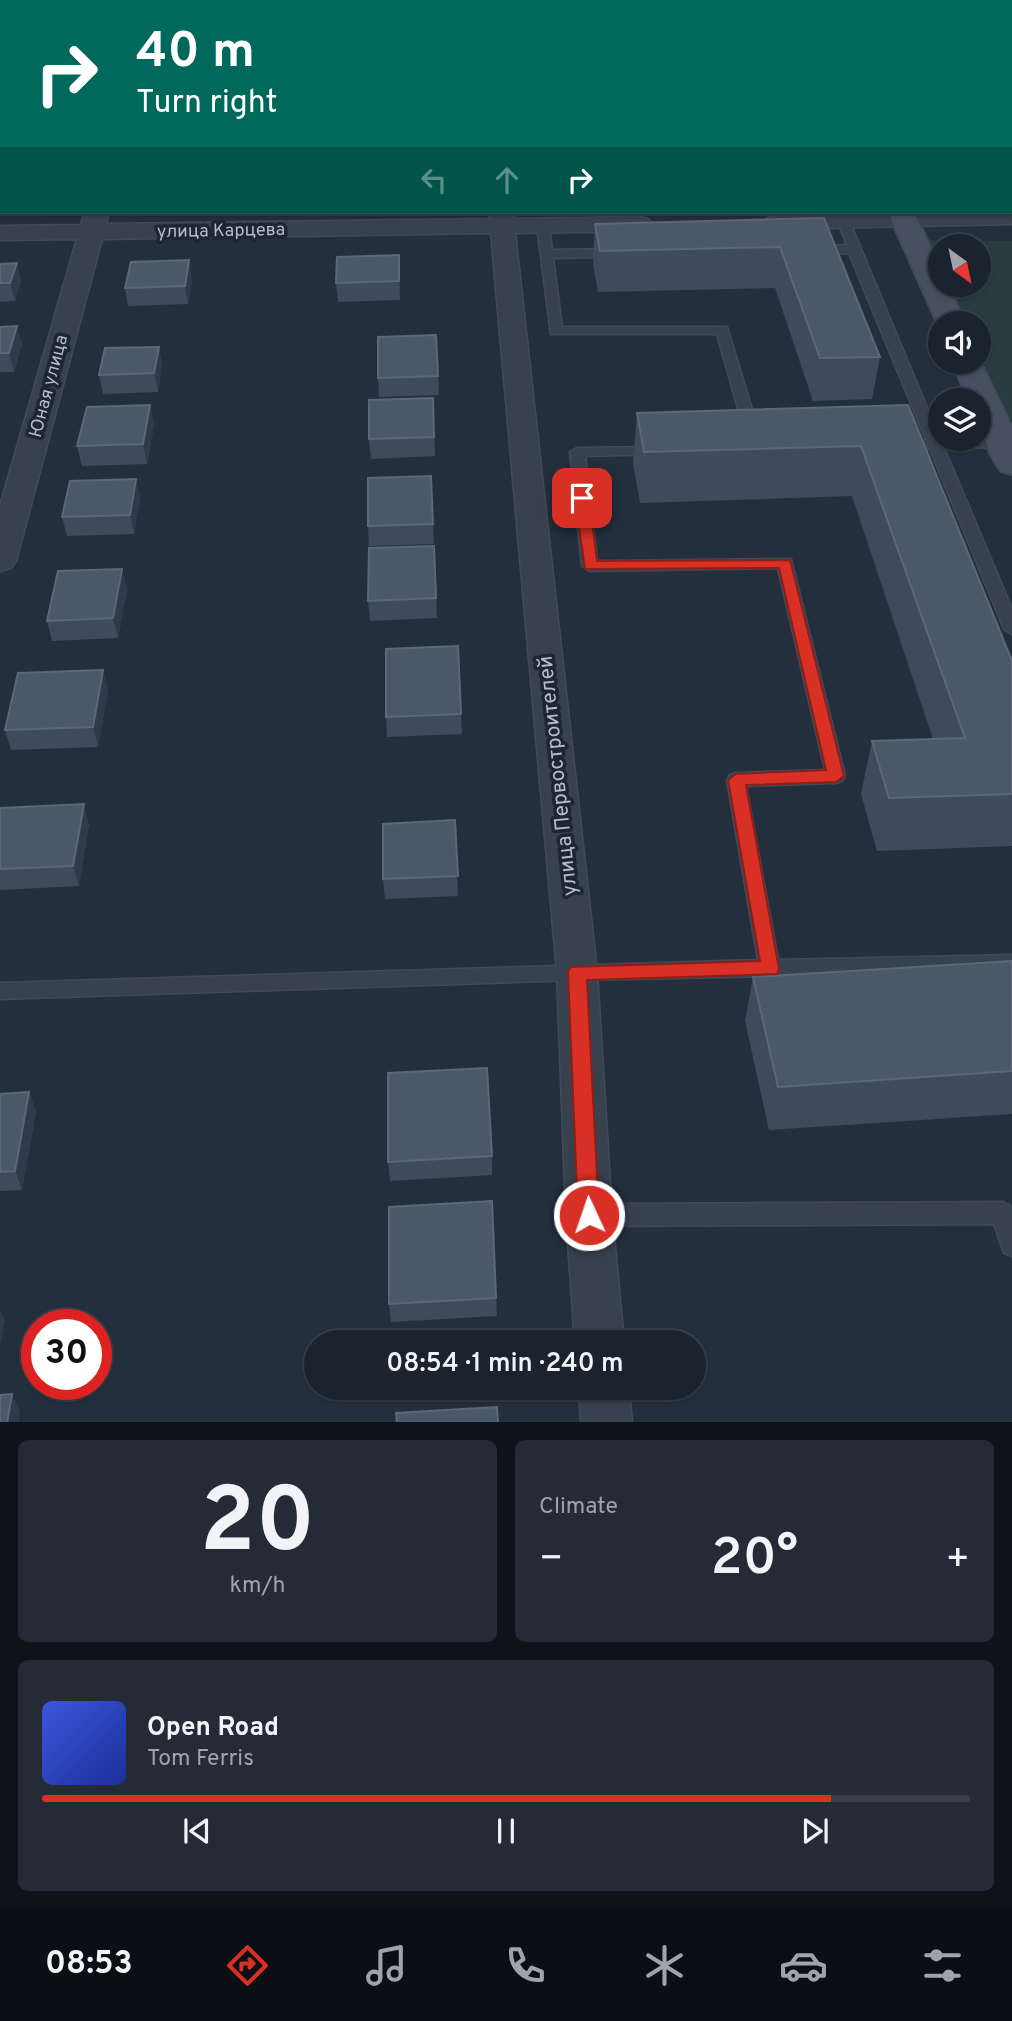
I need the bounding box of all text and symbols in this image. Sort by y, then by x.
text: 40 m [136,23,255,85]
icon: right [21,28,112,119]
text: Turn right [136,84,278,124]
icon: left [415,161,453,199]
icon: ahead [488,161,526,199]
icon: right [561,161,599,199]
street label: улица Карцева [157,219,285,244]
north arrow [928,234,990,298]
map controls [928,234,991,451]
button: sound [928,311,991,374]
street label: Юная улица [25,333,74,440]
button: layers [928,388,991,451]
pin [552,468,612,528]
icon: arrive [563,479,601,517]
street label: улица Первостроителей [532,654,585,897]
position arrow [552,1178,626,1252]
speed limit sign: 30 [21,1309,112,1400]
text: 08:54 · 1 min · 240 m [386,1348,624,1381]
text: 20 [200,1469,315,1584]
text: Climate [539,1493,618,1522]
text: 20° [711,1527,798,1593]
text: − [539,1536,564,1585]
text: + [945,1536,970,1585]
text: km/h [230,1572,285,1601]
text: Open Road [147,1712,279,1745]
text: Tom Ferris [147,1745,254,1774]
icon: previous [178,1812,216,1850]
icon: pause [487,1812,525,1850]
icon: next [796,1812,834,1850]
icon: directions [223,1941,272,1990]
icon: music [362,1941,411,1990]
icon: phone [501,1941,550,1990]
icon: climate [640,1941,689,1990]
icon: car [779,1941,828,1990]
icon: filters [918,1941,967,1990]
text: 08:53 [45,1945,133,1985]

